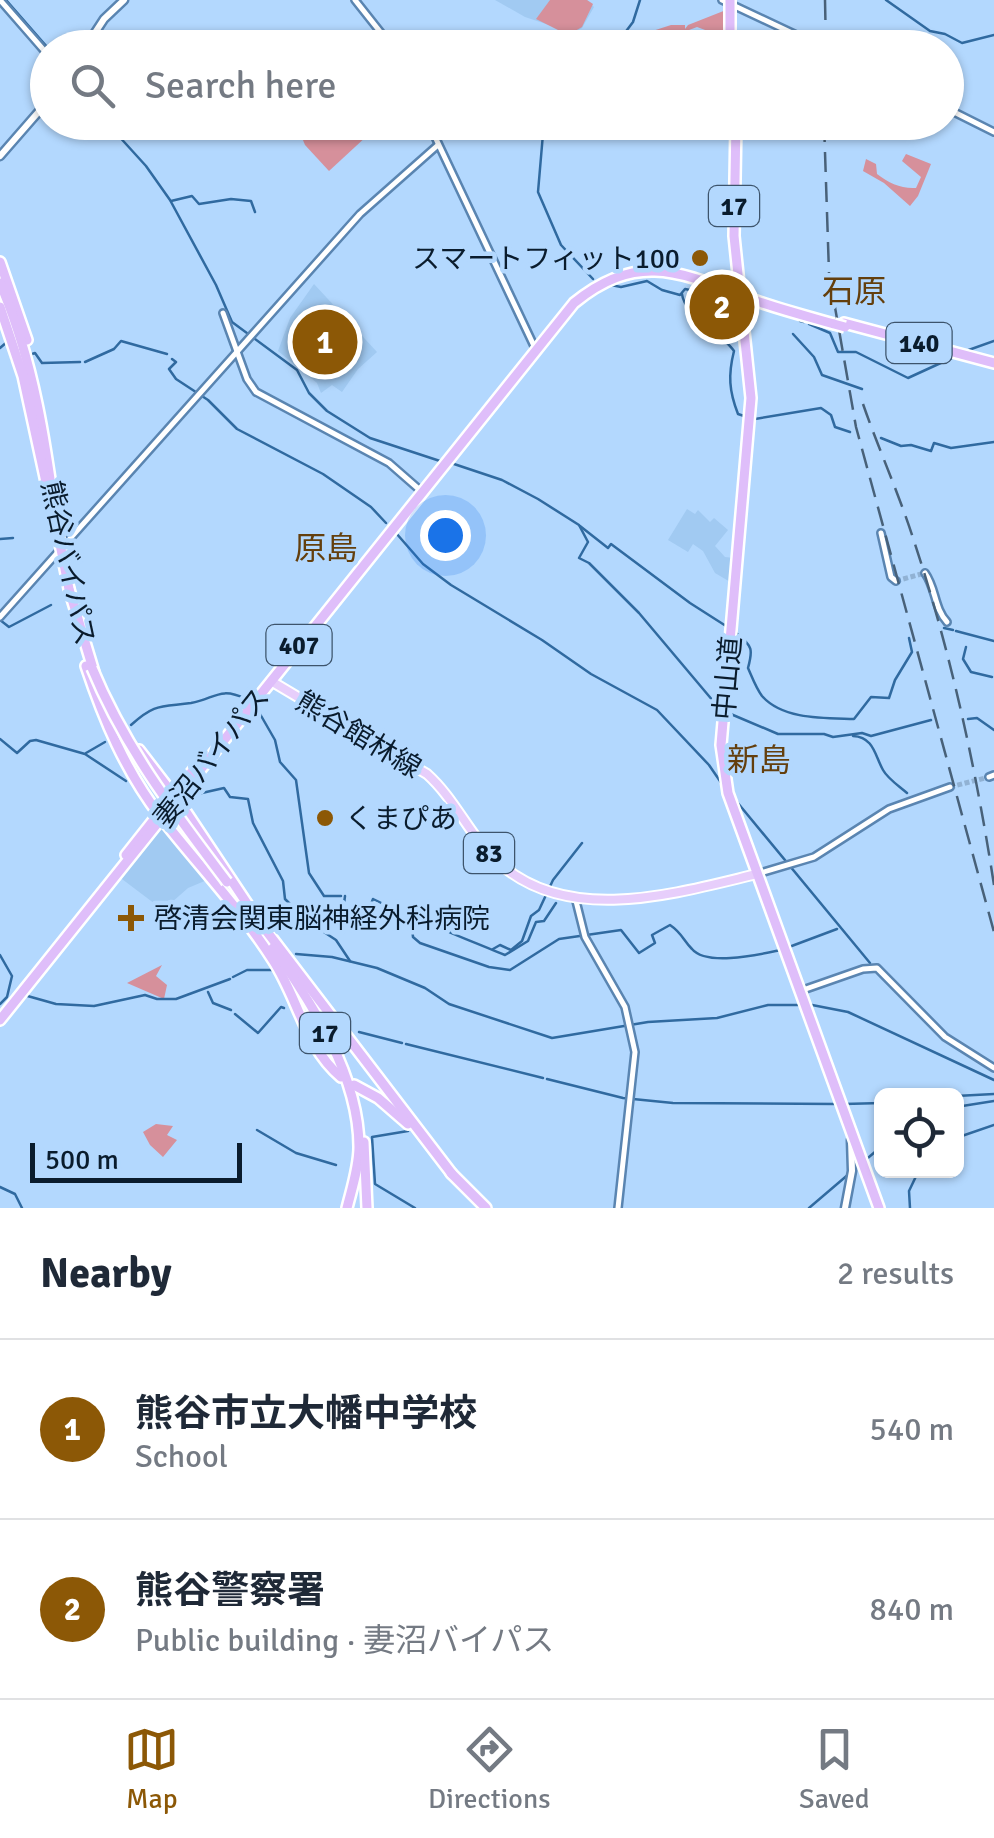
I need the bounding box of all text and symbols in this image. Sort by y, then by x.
search box [30,30,964,140]
icon: search [65,58,120,113]
text: Search here [145,62,337,109]
road number: 17 [709,186,759,226]
place label: スマートフィット100 [412,242,680,276]
marker: スマートフィット100 [689,247,711,269]
pin: 2 [690,270,754,344]
district label: 石原 [822,272,886,311]
pin: 1 [292,304,358,380]
road number: 140 [886,323,952,363]
street label: 熊谷バイパス [34,478,102,649]
your location [420,510,471,561]
district label: 原島 [294,529,358,568]
road number: 407 [266,625,332,665]
street label: 中山道 [707,635,749,721]
street label: 妻沼バイパス [147,681,277,834]
street label: 熊谷館林線 [290,684,427,785]
district label: 新島 [727,741,791,780]
place label: くまぴあ [345,802,457,836]
marker: くまぴあ [314,807,336,829]
road number: 83 [464,833,514,873]
place label: 啓清会関東脳神経外科病院 [154,902,490,936]
marker: 啓清会関東脳神経外科病院 [118,905,144,931]
road number: 17 [300,1013,350,1053]
map controls [874,1088,964,1178]
button: locate [874,1088,964,1178]
scale bar [30,1138,242,1182]
text: 500 m [45,1143,119,1177]
text: Nearby [40,1248,172,1299]
text: 2 results [837,1254,954,1293]
text: 熊谷市立大幡中学校 [135,1390,477,1437]
text: 1 [64,1410,81,1449]
text: 540 m [870,1410,954,1449]
text: School [135,1437,228,1476]
text: 熊谷警察署 [135,1567,325,1614]
text: 2 [64,1590,81,1629]
text: 840 m [870,1590,954,1629]
text: Public building · 妻沼バイパス [135,1621,554,1660]
tab: Map [124,1722,179,1816]
tab: Directions [428,1722,550,1816]
tab: Saved [799,1722,870,1816]

